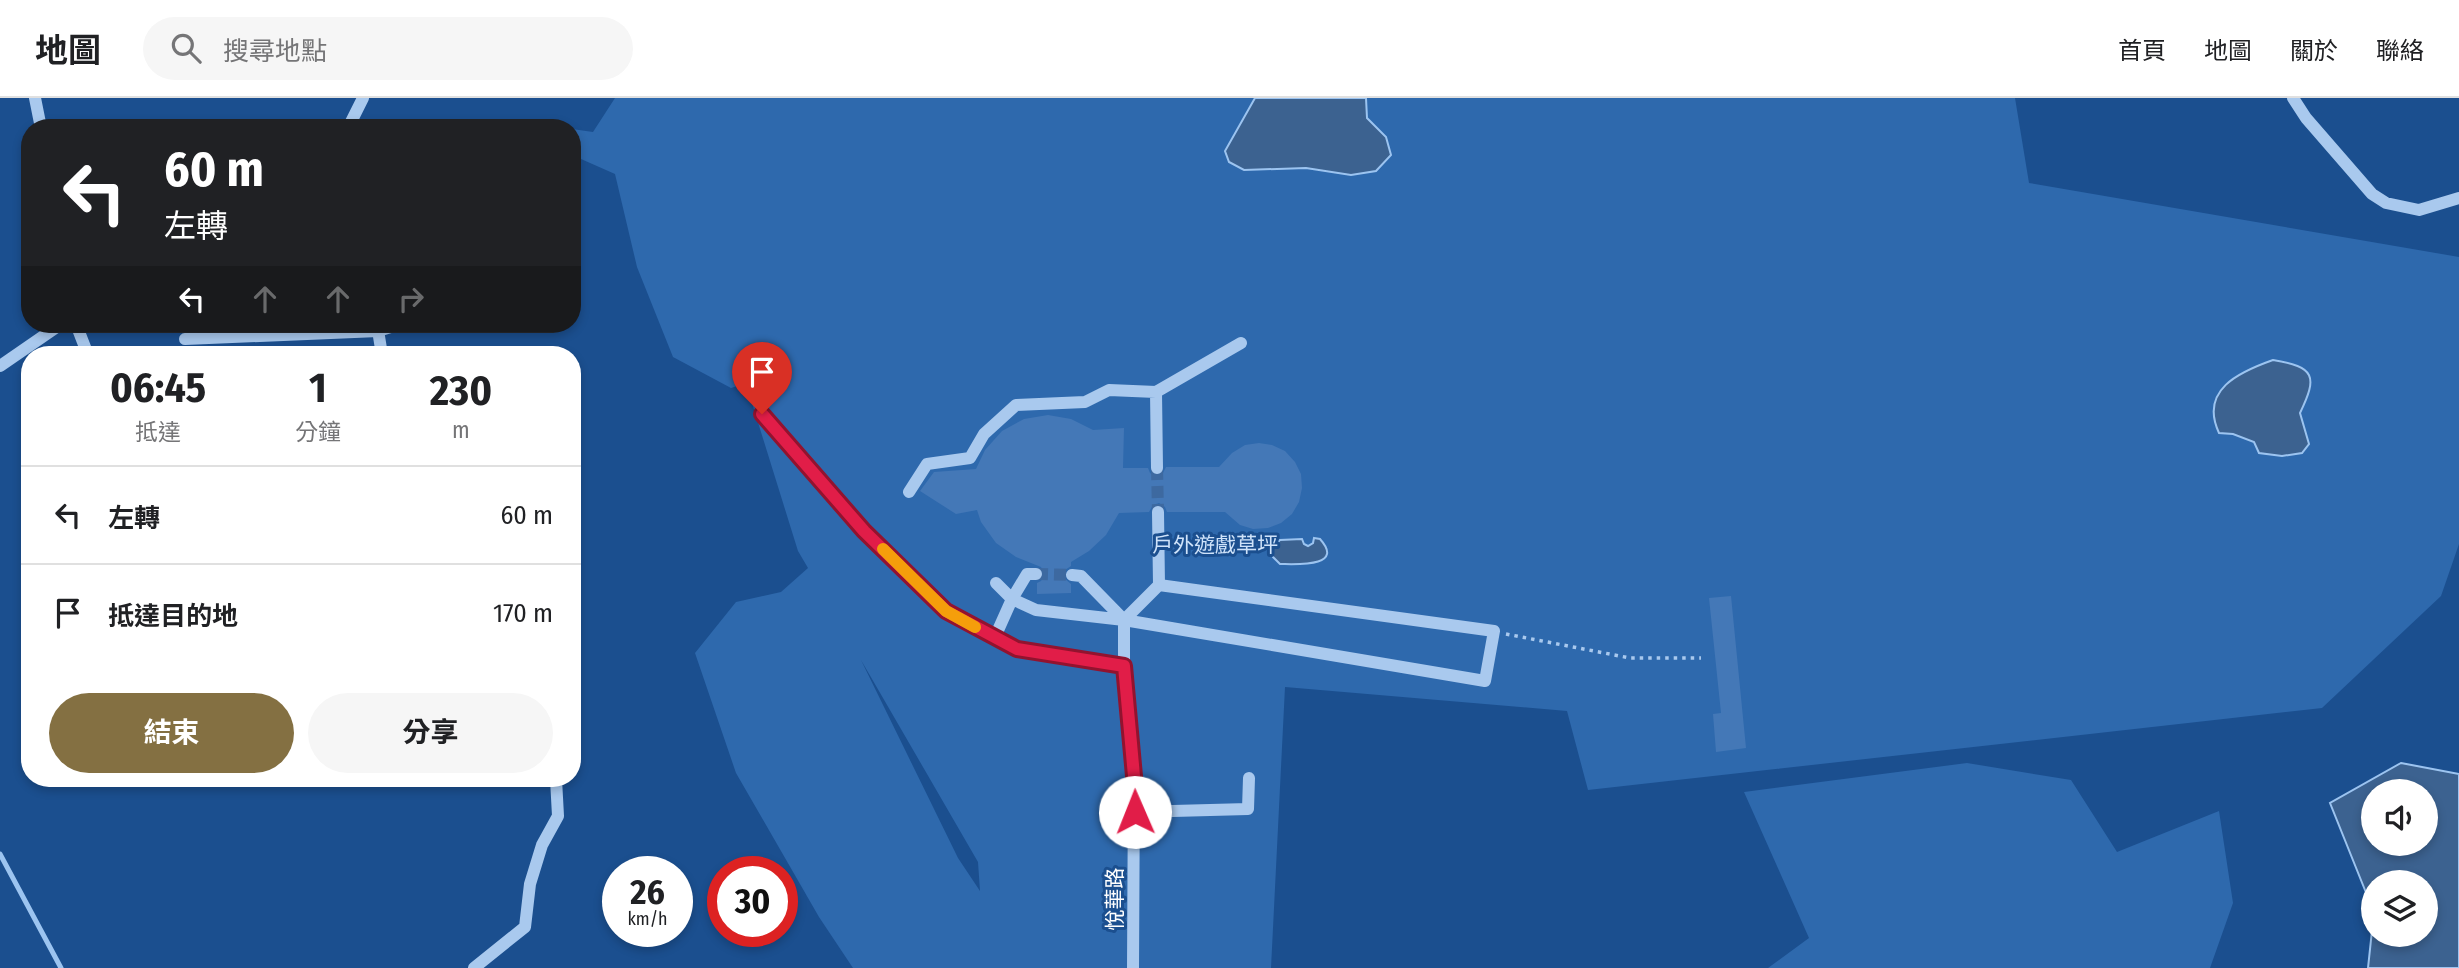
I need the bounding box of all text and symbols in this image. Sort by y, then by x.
search box [143,17,633,80]
icon: search [167,29,205,67]
text: 地圖 [35,31,101,71]
text: 搜尋地點 [223,36,327,67]
text: 首頁 [2118,37,2166,65]
text: 地圖 [2204,37,2252,65]
text: 關於 [2290,37,2338,65]
text: 聯絡 [2376,37,2424,65]
text: 60 m [164,140,264,199]
icon: left [49,147,140,238]
text: 左轉 [164,207,228,245]
icon: left [173,280,211,318]
icon: ahead [246,280,284,318]
icon: ahead [319,280,357,318]
icon: right [392,280,430,318]
pin [732,342,792,414]
icon: arrive [743,353,781,391]
text: 06:45 [110,363,206,413]
text: 1 [309,363,327,413]
text: 230 [430,366,492,416]
text: m [452,416,470,444]
text: 抵達 [135,418,181,446]
text: 分鐘 [295,418,341,446]
icon: left [49,496,87,534]
text: 60 m [500,500,553,531]
text: 左轉 [108,503,160,534]
park label: 戶外遊戲草坪 [1152,532,1278,558]
icon: arrive [49,594,87,632]
text: 170 m [493,598,553,629]
text: 抵達目的地 [108,601,238,632]
button: 結束 [49,693,294,773]
button: 分享 [308,693,553,773]
position arrow [1098,775,1172,849]
map controls [2361,779,2438,947]
button: sound [2361,779,2438,856]
speed limit sign: 30 [707,856,798,947]
street label: 悅華路 [1102,868,1128,931]
button: layers [2361,870,2438,947]
text: 26 [630,871,665,913]
text: km/h [627,908,668,930]

